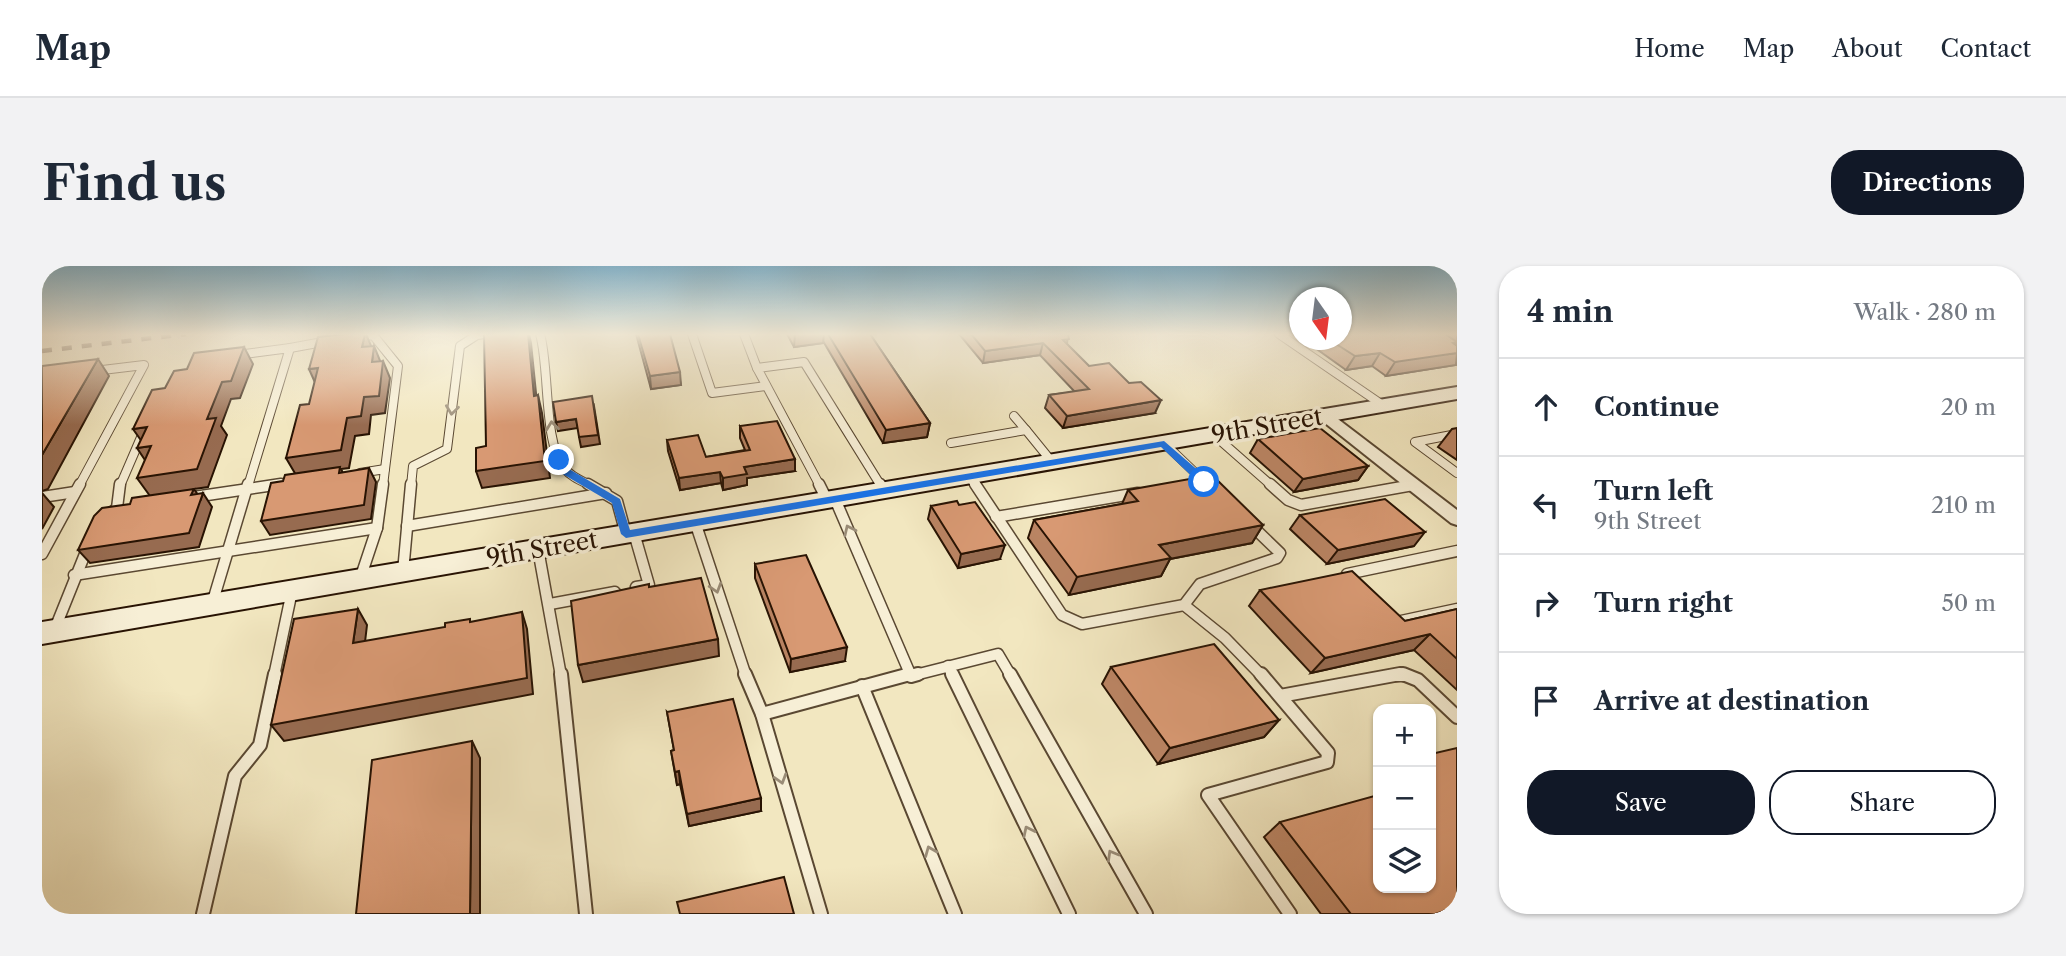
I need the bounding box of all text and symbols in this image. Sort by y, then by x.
text: Map [35,28,111,69]
text: Home [1634,34,1705,63]
text: Map [1743,34,1794,63]
text: About [1832,34,1903,63]
text: Contact [1941,34,2031,63]
button: Directions [1831,150,2024,215]
text: Find us [42,152,226,213]
north arrow [1289,287,1352,350]
text: 4 min [1527,293,1613,330]
text: Walk · 280 m [1853,298,1996,326]
icon: ahead [1527,388,1565,426]
text: Continue [1594,391,1719,423]
text: 20 m [1941,393,1996,421]
street label: 9th Street [1209,401,1325,450]
one-way arrow [445,405,460,416]
one-way arrow [545,420,560,432]
route end [543,444,574,475]
route start [1188,466,1219,497]
text: Turn left [1594,475,1713,507]
icon: left [1527,486,1565,524]
text: 210 m [1931,491,1996,519]
text: 9th Street [1594,507,1701,535]
street label: 9th Street [484,524,600,573]
one-way arrow [844,525,858,537]
one-way arrow [707,581,722,593]
icon: right [1527,584,1565,622]
text: Turn right [1594,587,1733,619]
text: 50 m [1941,589,1996,617]
icon: arrive [1527,682,1565,720]
text: Arrive at destination [1594,685,1869,717]
map controls [1373,704,1436,893]
button: + [1373,704,1436,767]
button: − [1373,767,1436,830]
button: Save [1527,770,1755,835]
button: Share [1769,770,1996,835]
one-way arrow [773,773,788,785]
one-way arrow [1023,826,1037,838]
button: layers [1373,830,1436,893]
one-way arrow [924,845,938,857]
one-way arrow [1107,850,1120,862]

